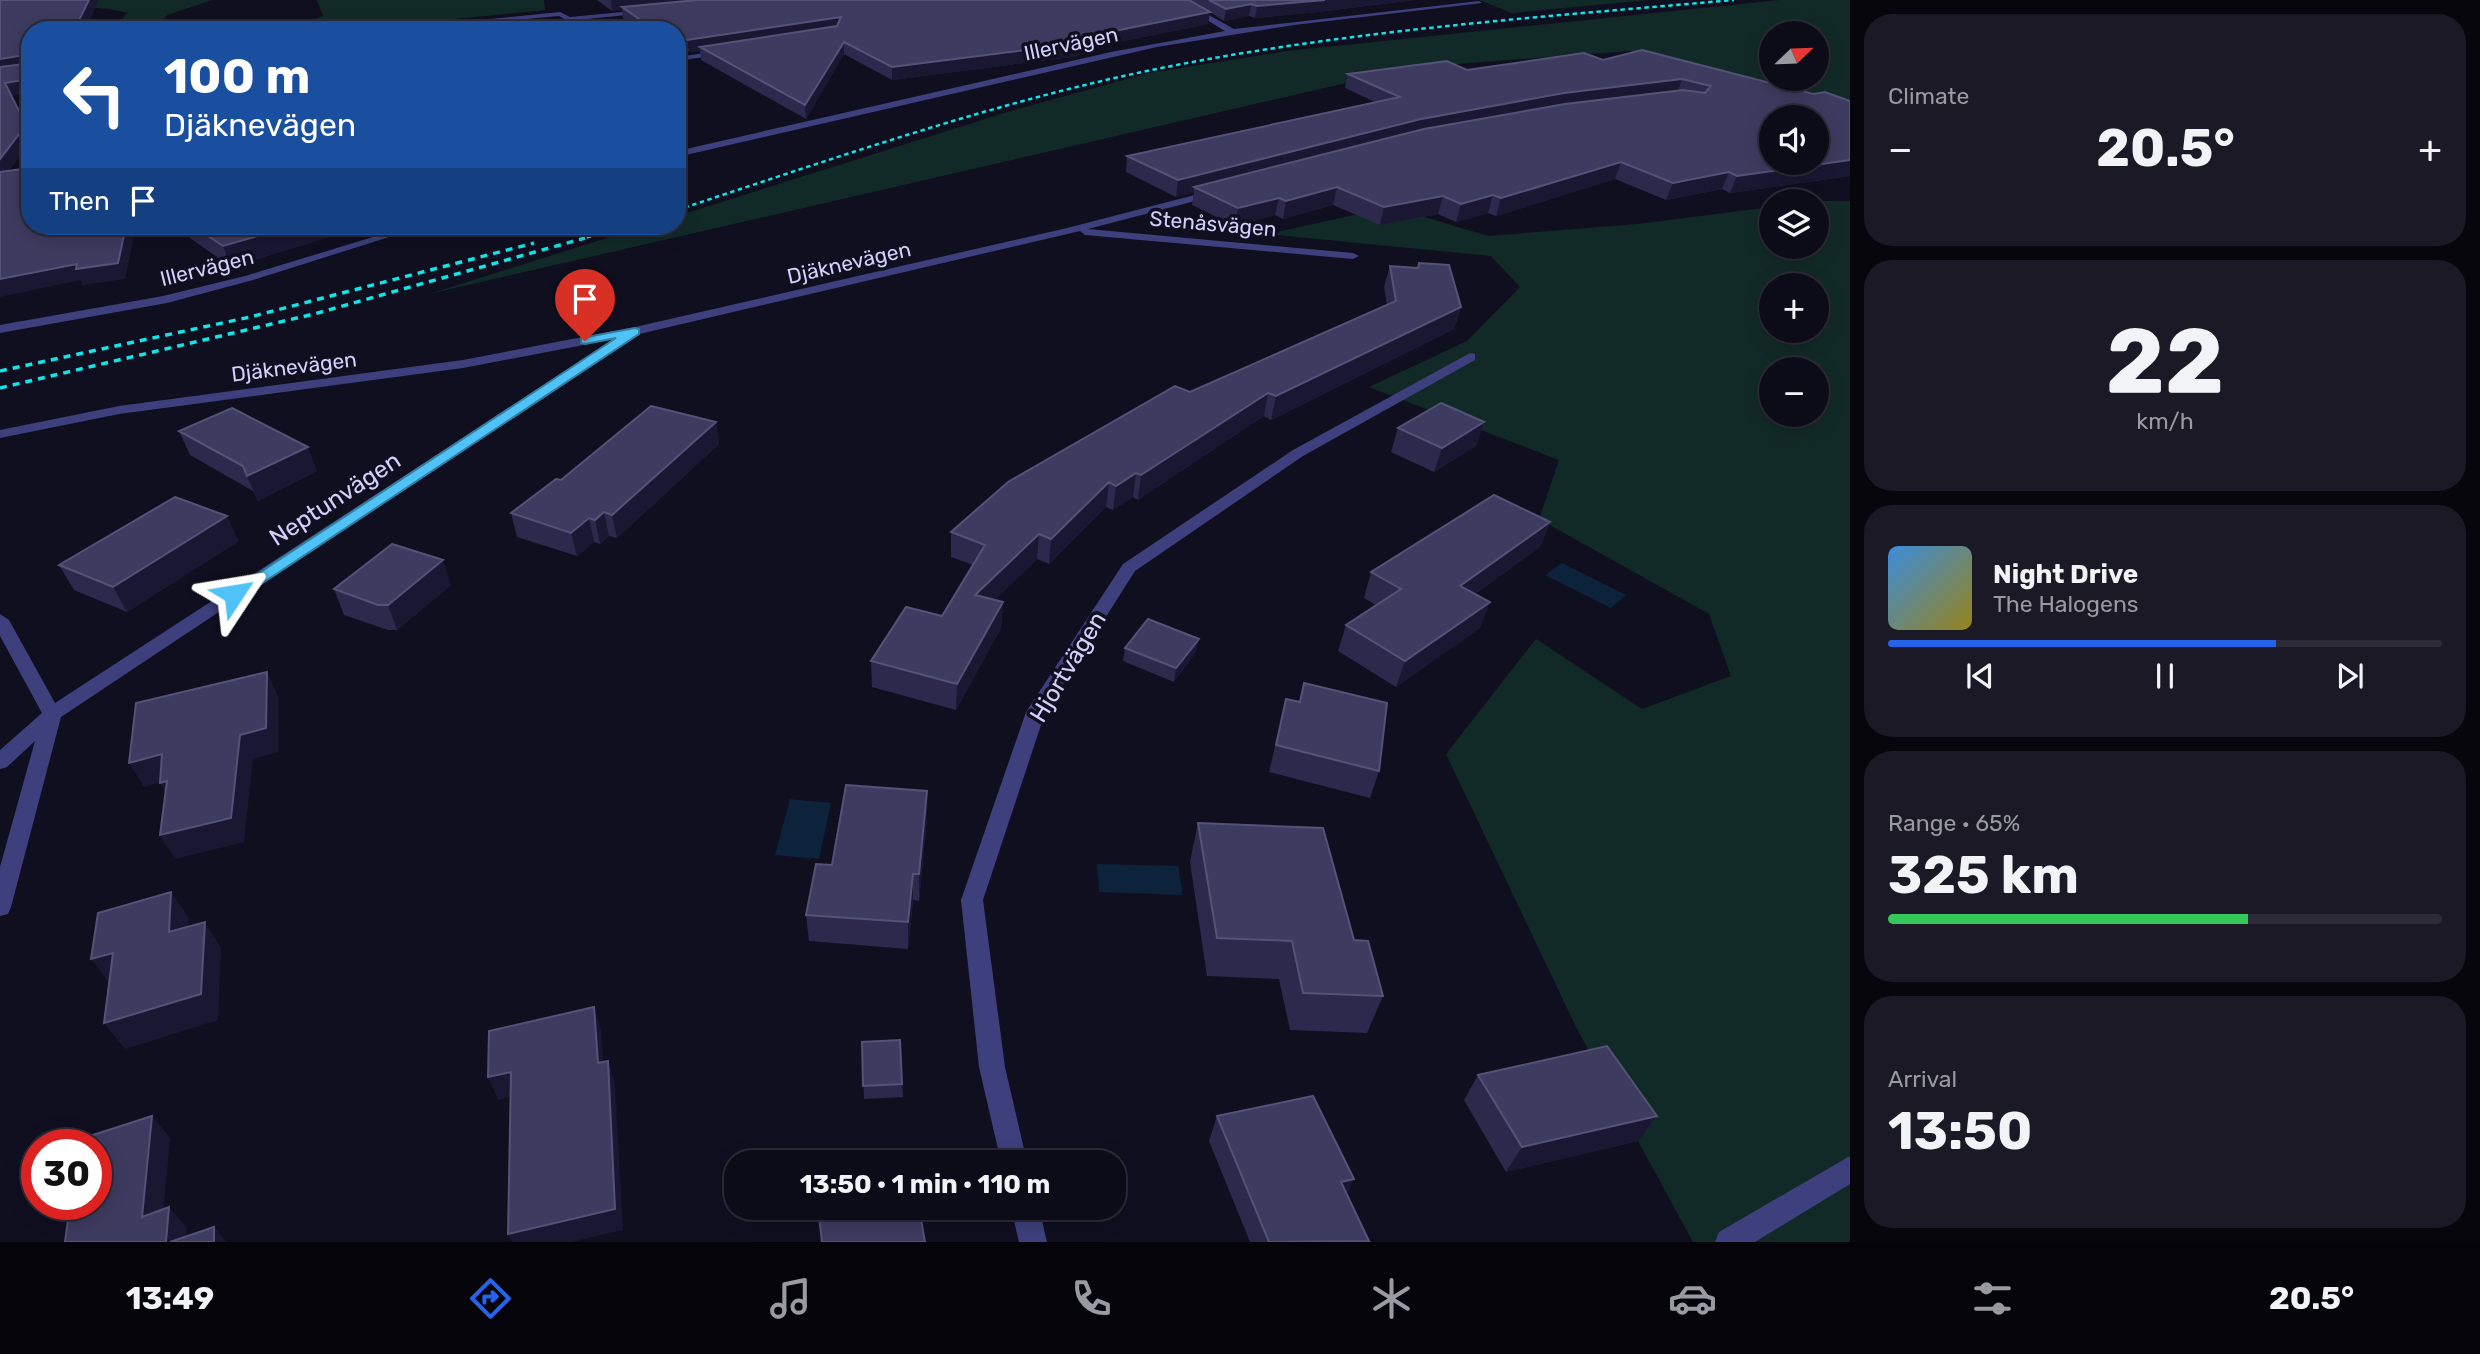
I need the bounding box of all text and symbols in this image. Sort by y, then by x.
street label: Illervägen [1022,21,1120,66]
north arrow [1759,21,1829,91]
map controls [1759,21,1829,427]
text: 100 m [164,47,310,105]
icon: left [49,49,140,140]
text: Climate [1888,82,1969,110]
button: sound [1759,105,1829,175]
text: Djäknevägen [164,106,356,144]
text: 20.5° [2096,117,2235,179]
text: − [1888,126,1913,172]
text: + [2418,126,2442,172]
icon: arrive [124,182,162,220]
text: Then [49,186,110,217]
button: layers [1759,189,1829,259]
street label: Stenåsvägen [1148,205,1278,242]
street label: Djäknevägen [785,236,913,289]
street label: Illervägen [158,244,256,291]
pin [555,269,615,341]
button: + [1759,273,1829,343]
icon: arrive [566,280,604,318]
text: 22 [2106,307,2224,415]
street label: Djäknevägen [230,346,358,387]
button: − [1759,357,1829,427]
text: km/h [2136,407,2194,435]
street label: Neptunvägen [264,446,406,552]
position arrow [197,557,271,631]
text: Night Drive [1993,559,2138,590]
text: The Halogens [1993,590,2139,618]
street label: Hjortvägen [1024,607,1112,727]
icon: previous [1961,657,1999,695]
icon: pause [2146,657,2184,695]
icon: next [2331,657,2369,695]
text: Range · 65% [1888,809,2020,837]
text: 325 km [1888,844,2079,906]
text: Arrival [1888,1065,1957,1093]
text: 13:50 [1888,1100,2032,1162]
speed limit sign: 30 [21,1129,112,1220]
text: 13:50 · 1 min · 110 m [800,1169,1050,1200]
icon: directions [466,1274,515,1323]
icon: music [766,1274,815,1323]
icon: phone [1067,1274,1116,1323]
icon: climate [1367,1274,1416,1323]
icon: car [1668,1274,1717,1323]
icon: filters [1968,1274,2017,1323]
text: 13:49 [126,1279,214,1317]
text: 20.5° [2269,1279,2354,1317]

